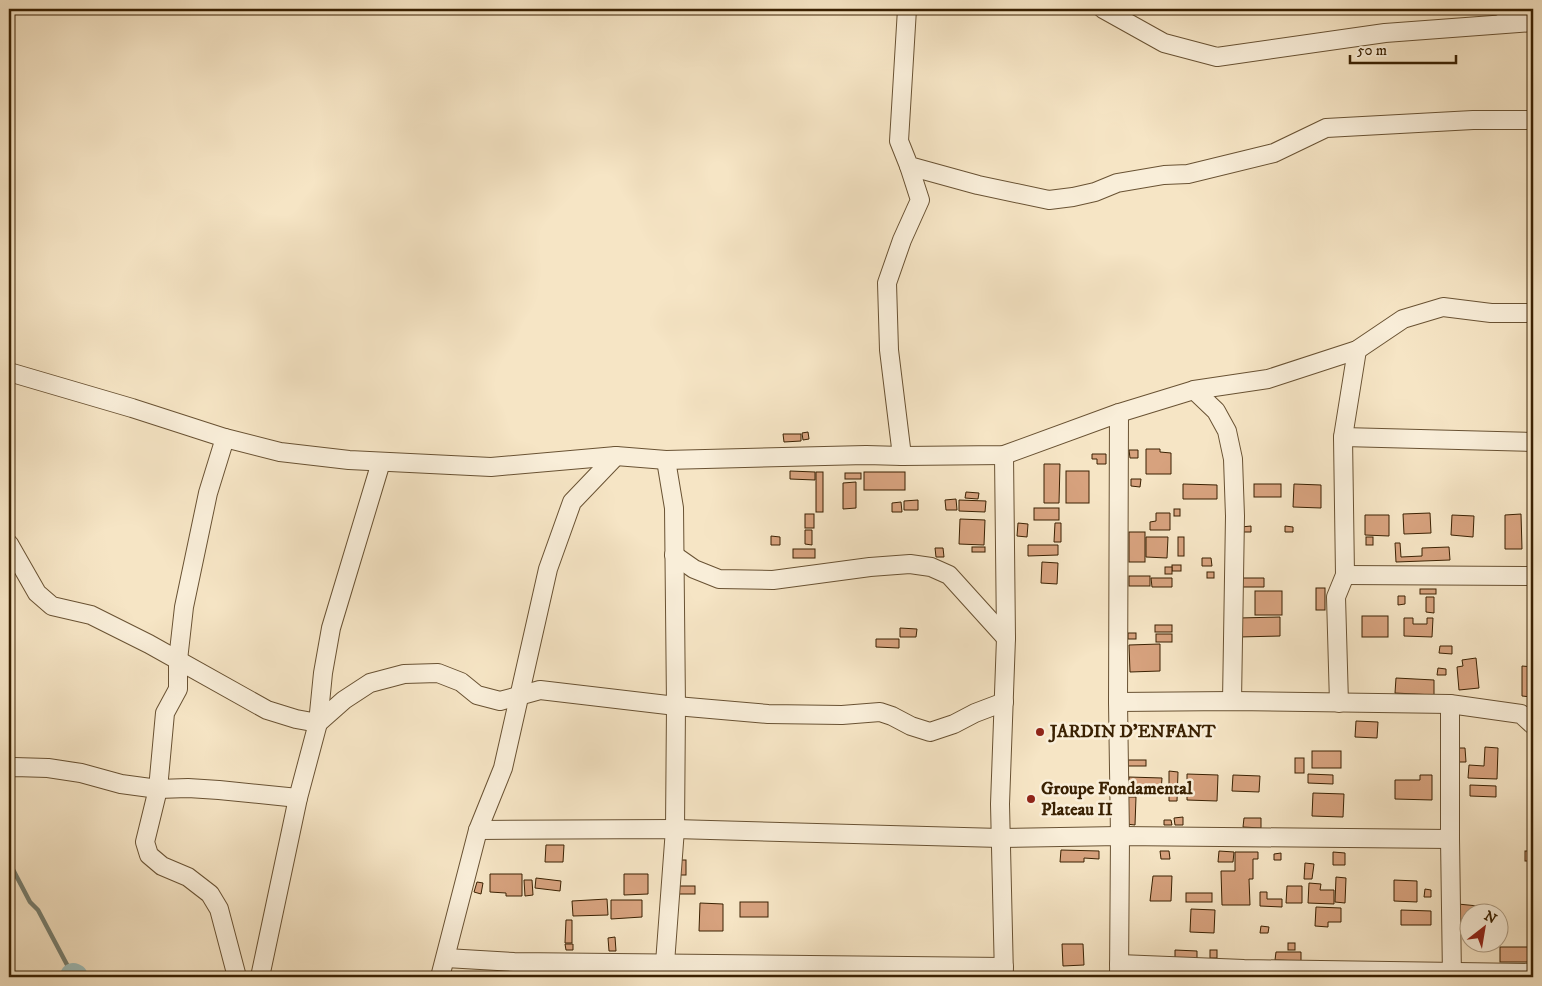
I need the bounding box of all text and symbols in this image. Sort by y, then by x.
scale bar [1350,32,1456,64]
text: 50 m [1357,41,1387,60]
place label: JARDIN D'ENFANT [1048,721,1216,743]
marker: JARDIN D'ENFANT [1034,726,1046,738]
place label: Groupe Fondamental Plateau II [1041,778,1193,821]
marker: Groupe Fondamental Plateau II [1025,793,1037,805]
north arrow [1460,904,1510,954]
text: N [1481,907,1500,929]

